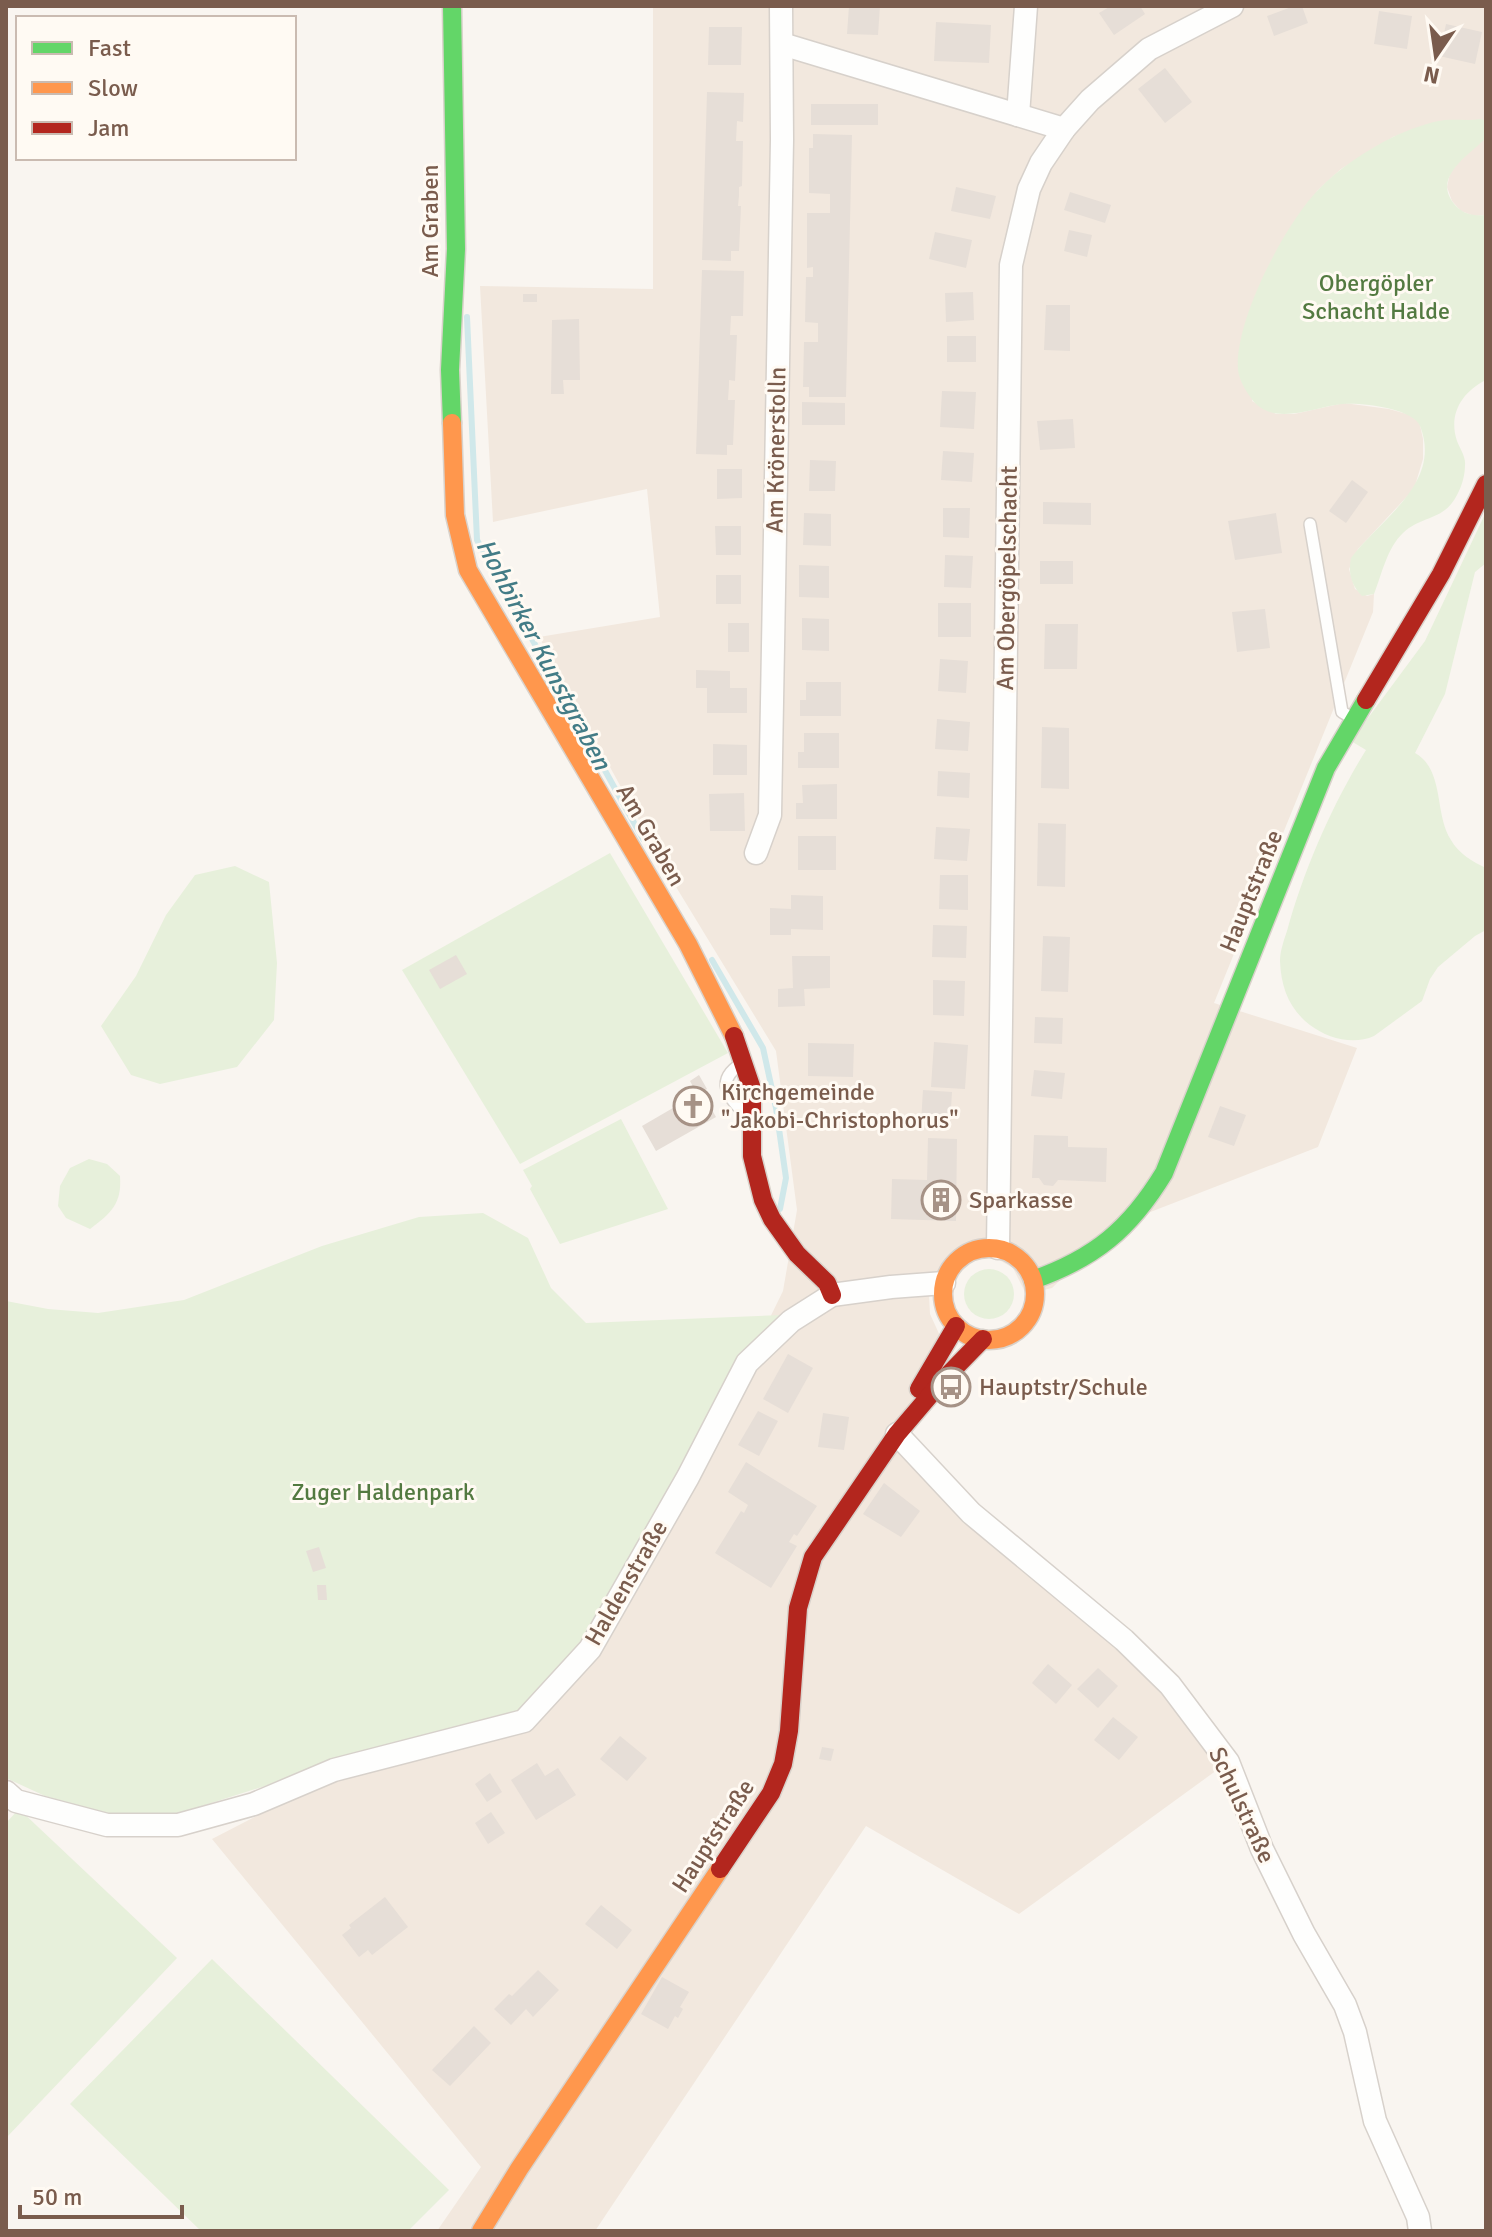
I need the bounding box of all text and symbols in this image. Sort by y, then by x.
legend [16,16,296,160]
north arrow [1396,16,1476,96]
text: Fast [88,33,131,63]
text: N [1421,60,1442,90]
text: Slow [88,73,138,103]
text: Jam [88,113,129,143]
street label: Am Graben [415,164,445,278]
park label: Obergöpler Schacht Halde [1302,268,1450,326]
street label: Am Krönerstolln [760,367,792,533]
street label: Am Obergöpelschacht [990,465,1024,691]
water label: Hohbirker Kunstgraben [469,533,618,776]
street label: Am Graben [610,779,692,891]
street label: Hauptstraße [1213,825,1289,957]
place label: Kirchgemeinde "Jakobi-Christophorus" [721,1077,959,1135]
church icon: Kirchgemeinde "Jakobi-Christophorus" [672,1085,714,1127]
building icon: Sparkasse [920,1179,962,1221]
place label: Sparkasse [969,1185,1073,1215]
bus stop icon: Hauptstr/Schule [930,1366,972,1408]
place label: Hauptstr/Schule [979,1372,1148,1402]
park label: Zuger Haldenpark [291,1477,475,1507]
street label: Haldenstraße [578,1515,674,1651]
street label: Schulstraße [1202,1742,1282,1868]
street label: Hauptstraße [665,1774,761,1898]
scale bar [20,2169,182,2219]
text: 50 m [32,2182,82,2212]

